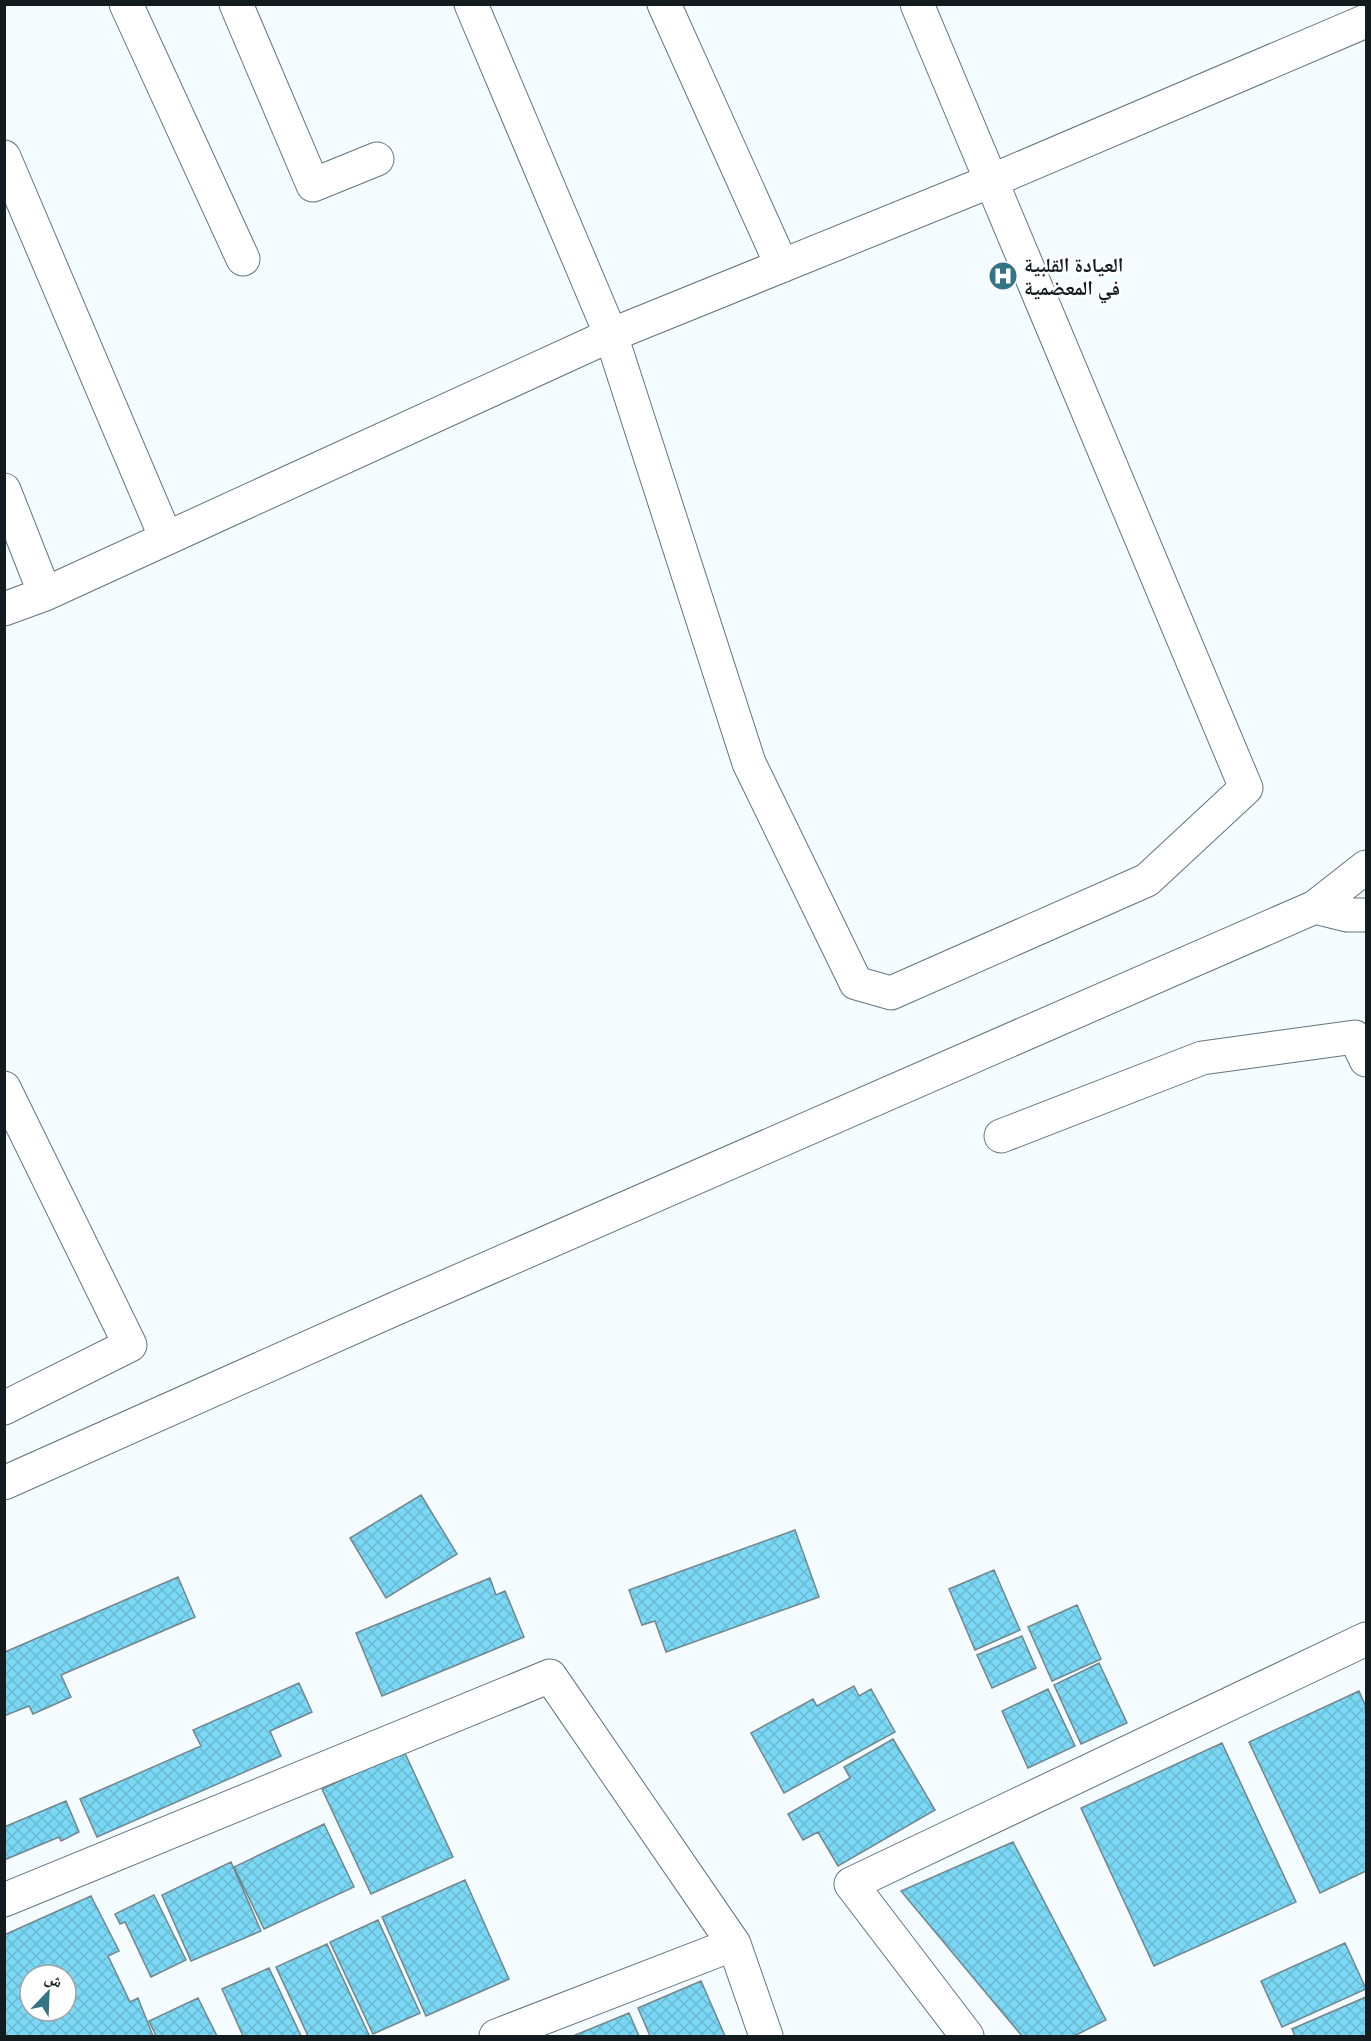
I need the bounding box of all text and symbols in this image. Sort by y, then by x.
place label: العيادة القلبية في المعضمية [1024,252,1124,304]
hospital icon: العيادة القلبية في المعضمية [987,260,1019,292]
north arrow [18,1963,78,2023]
text: ش [42,1967,66,1992]

